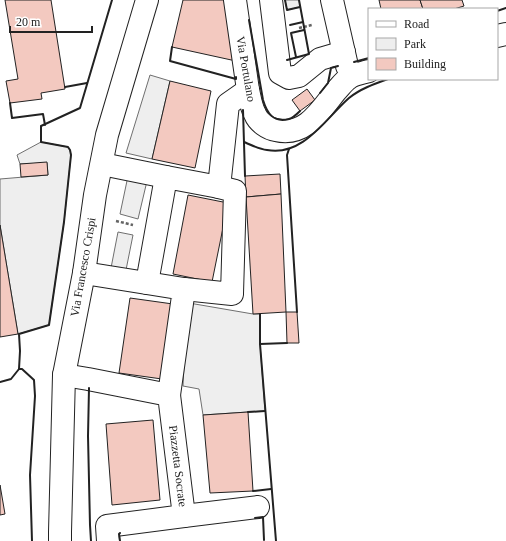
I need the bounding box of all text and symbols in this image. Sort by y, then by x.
scale bar [10,8,92,34]
legend [368,8,498,80]
text: 20 m [16,15,41,29]
text: Road [404,17,429,31]
street label: Via Portulano [233,35,259,103]
text: Park [404,37,426,51]
text: Building [404,57,446,71]
street label: Via Francesco Crispi [67,216,99,318]
street label: Piazzetta Socrate [166,424,190,508]

